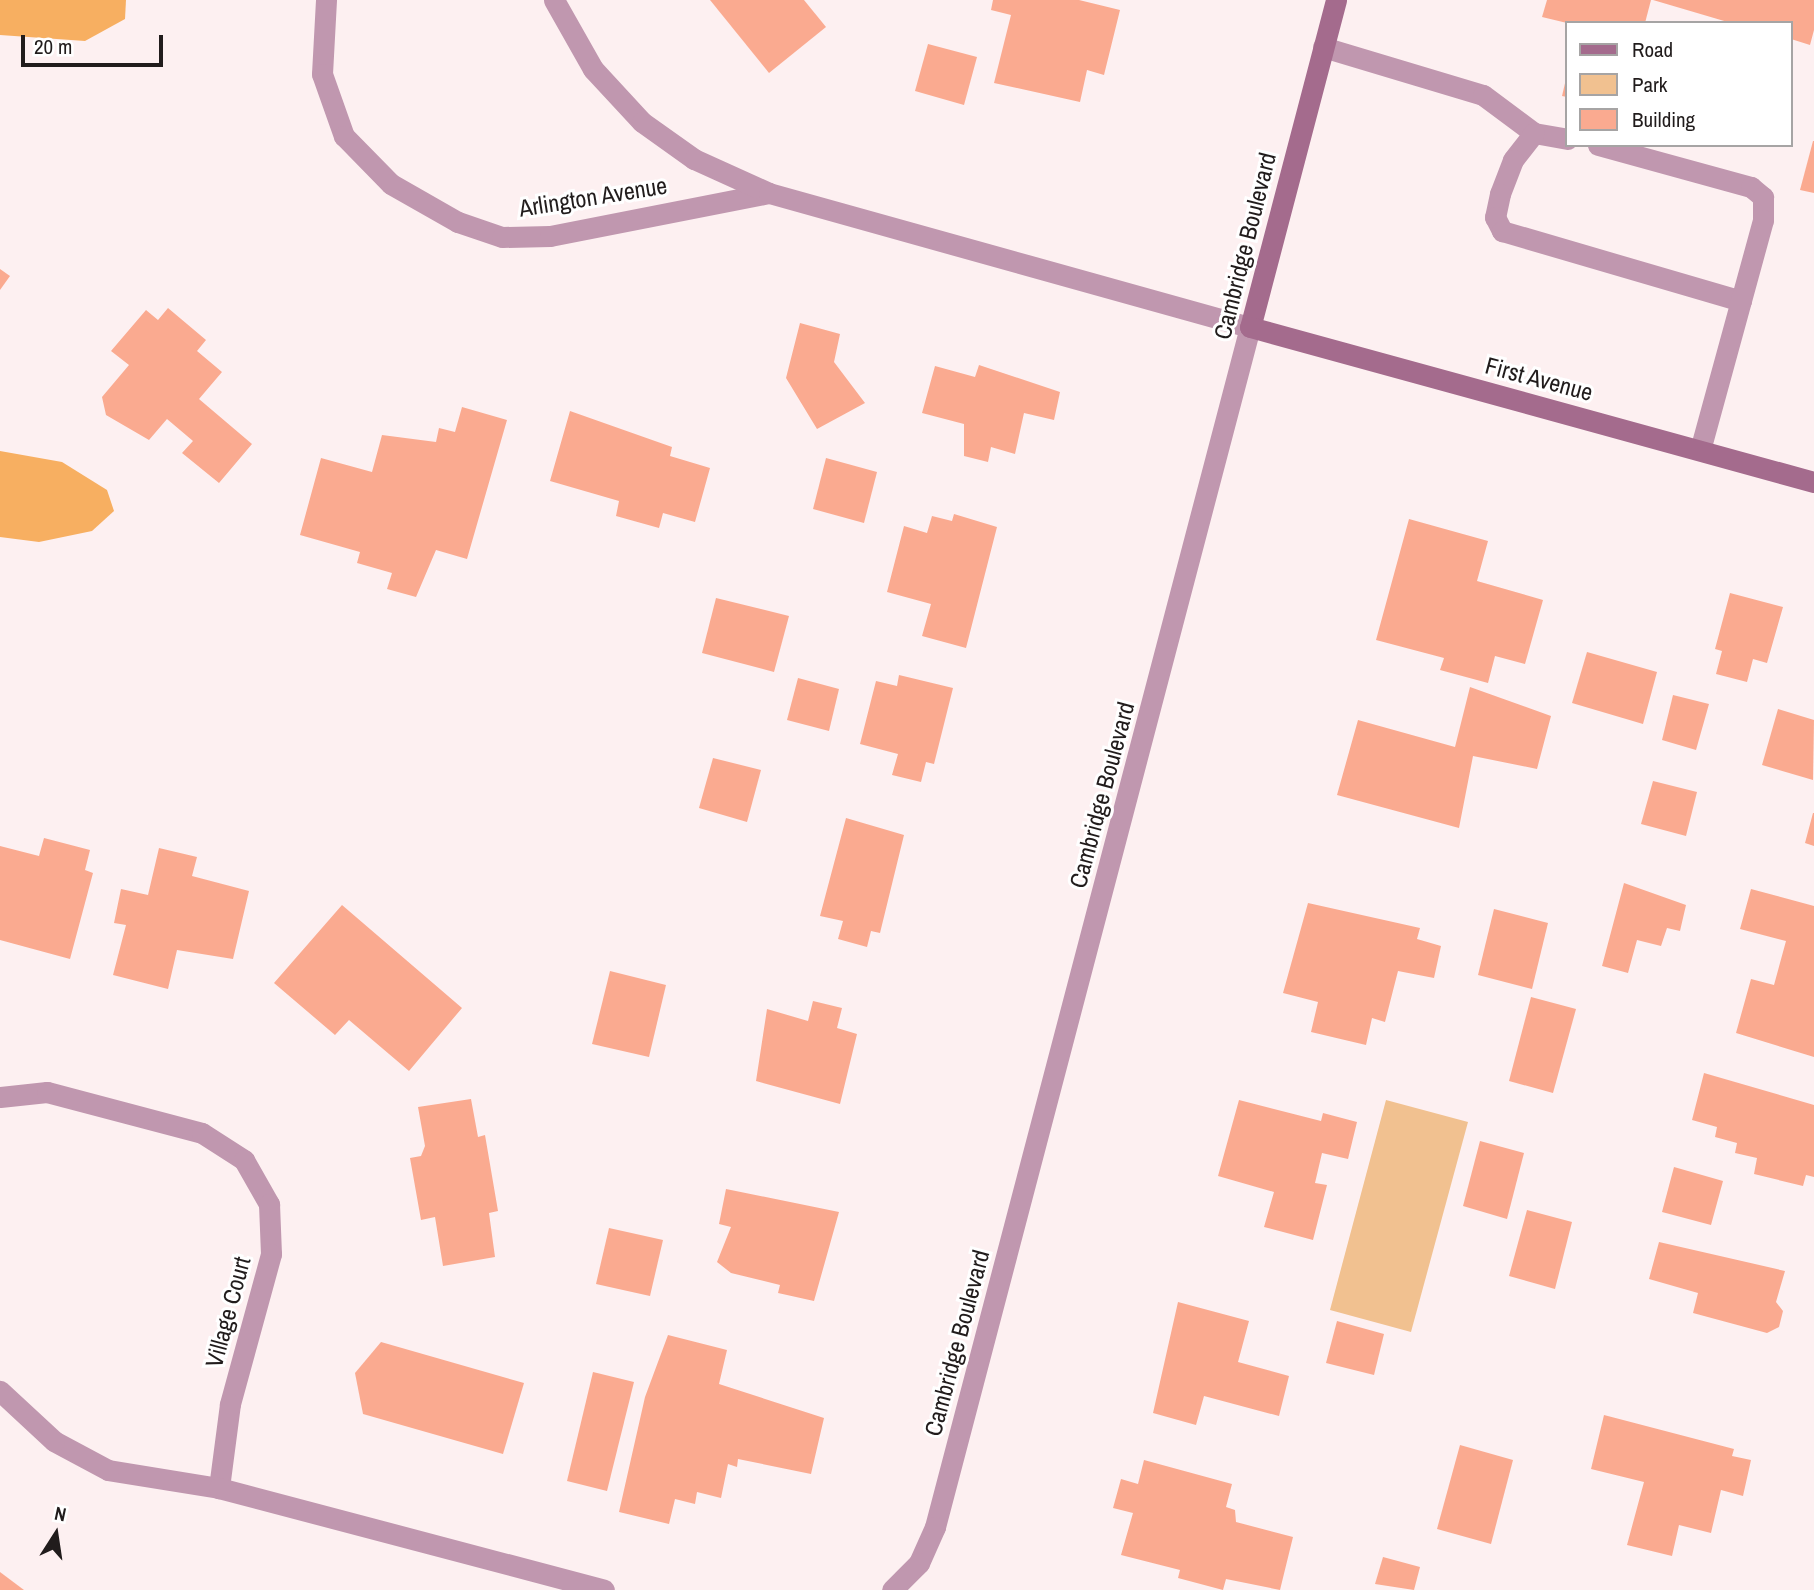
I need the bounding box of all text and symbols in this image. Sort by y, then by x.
scale bar [24,21,166,65]
legend [1566,21,1793,147]
text: 20 m [34,32,72,61]
text: Road [1632,35,1673,64]
text: Park [1632,70,1667,99]
text: Building [1632,105,1695,134]
street label: Cambridge Boulevard [1208,150,1282,342]
street label: Arlington Avenue [516,171,670,223]
street label: First Avenue [1482,351,1596,407]
street label: Cambridge Boulevard [1063,699,1141,891]
street label: Cambridge Boulevard [918,1247,996,1439]
street label: Village Court [199,1253,257,1371]
north arrow [21,1499,91,1569]
text: N [52,1500,69,1527]

